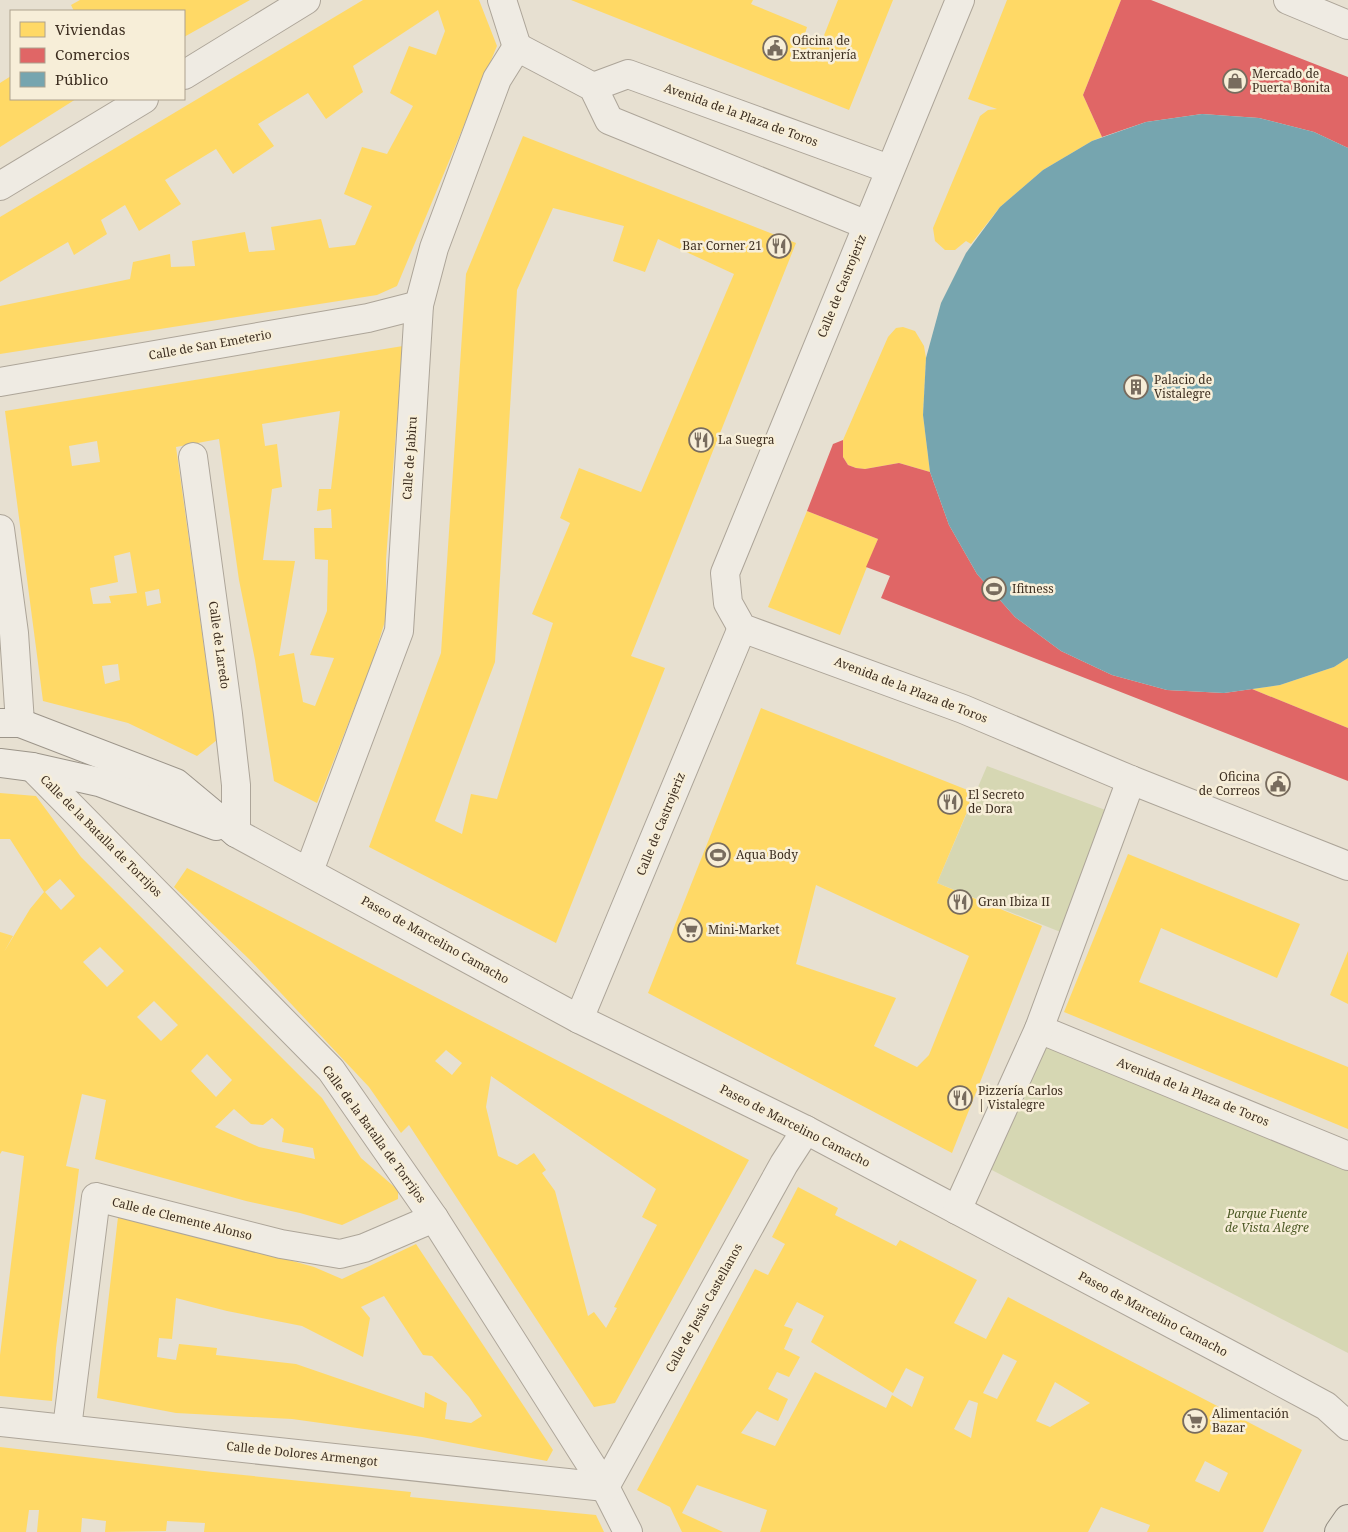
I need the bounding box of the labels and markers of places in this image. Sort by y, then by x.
place label: Oficina de Extranjería [792,32,857,63]
public building icon: Oficina de Extranjería [762,35,788,61]
place label: Mercado de Puerta Bonita [1252,65,1331,96]
shop icon: Mercado de Puerta Bonita [1222,68,1248,94]
restaurant icon: Bar Corner 21 [766,233,792,259]
place label: Bar Corner 21 [682,237,762,254]
place label: Palacio de Vistalegre [1154,371,1212,402]
building icon: Palacio de Vistalegre [1123,374,1149,400]
restaurant icon: La Suegra [688,427,714,453]
place label: La Suegra [718,431,775,448]
sports icon: Ifitness [981,576,1007,602]
place label: Ifitness [1012,580,1054,597]
place label: Oficina de Correos [1199,768,1260,799]
public building icon: Oficina de Correos [1265,771,1291,797]
place label: El Secreto de Dora [968,786,1024,817]
restaurant icon: El Secreto de Dora [937,789,963,815]
sports icon: Aqua Body [705,842,731,868]
place label: Aqua Body [736,846,798,863]
restaurant icon: Gran Ibiza II [947,889,973,915]
place label: Gran Ibiza II [978,893,1050,910]
supermarket icon: Mini-Market [677,917,703,943]
place label: Mini-Market [708,921,780,938]
place label: Pizzería Carlos | Vistalegre [978,1082,1063,1113]
restaurant icon: Pizzería Carlos | Vistalegre [947,1085,973,1111]
place label: Alimentación Bazar [1212,1405,1289,1436]
supermarket icon: Alimentación Bazar [1182,1408,1208,1434]

